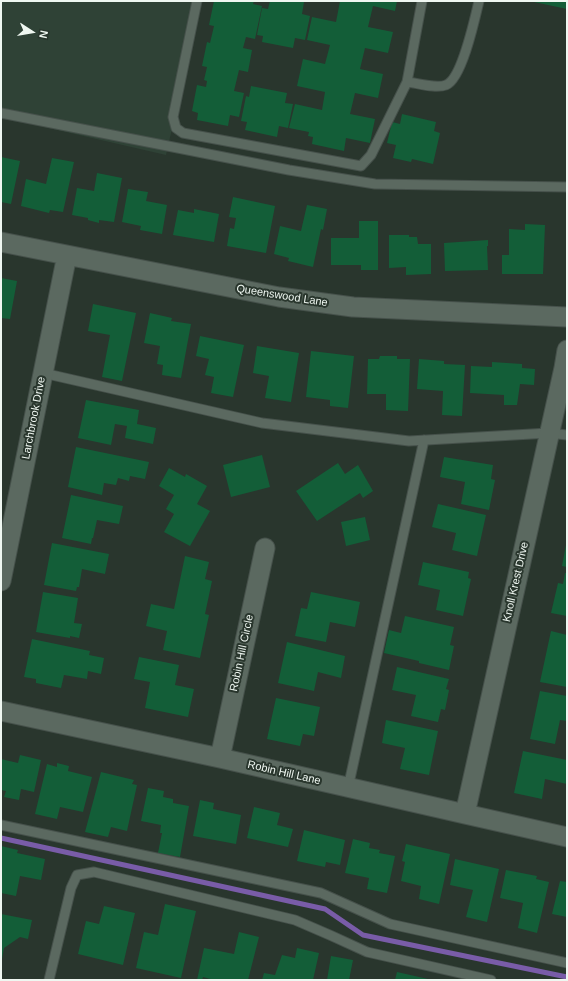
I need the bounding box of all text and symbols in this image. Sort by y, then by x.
north arrow [12,12,52,52]
text: N [37,29,50,40]
street label: Queenswood Lane [235,282,329,310]
street label: Larchbrook Drive [20,376,48,460]
street label: Knoll Krest Drive [500,541,532,623]
street label: Robin Hill Circle [227,613,257,693]
street label: Robin Hill Lane [246,758,322,788]

